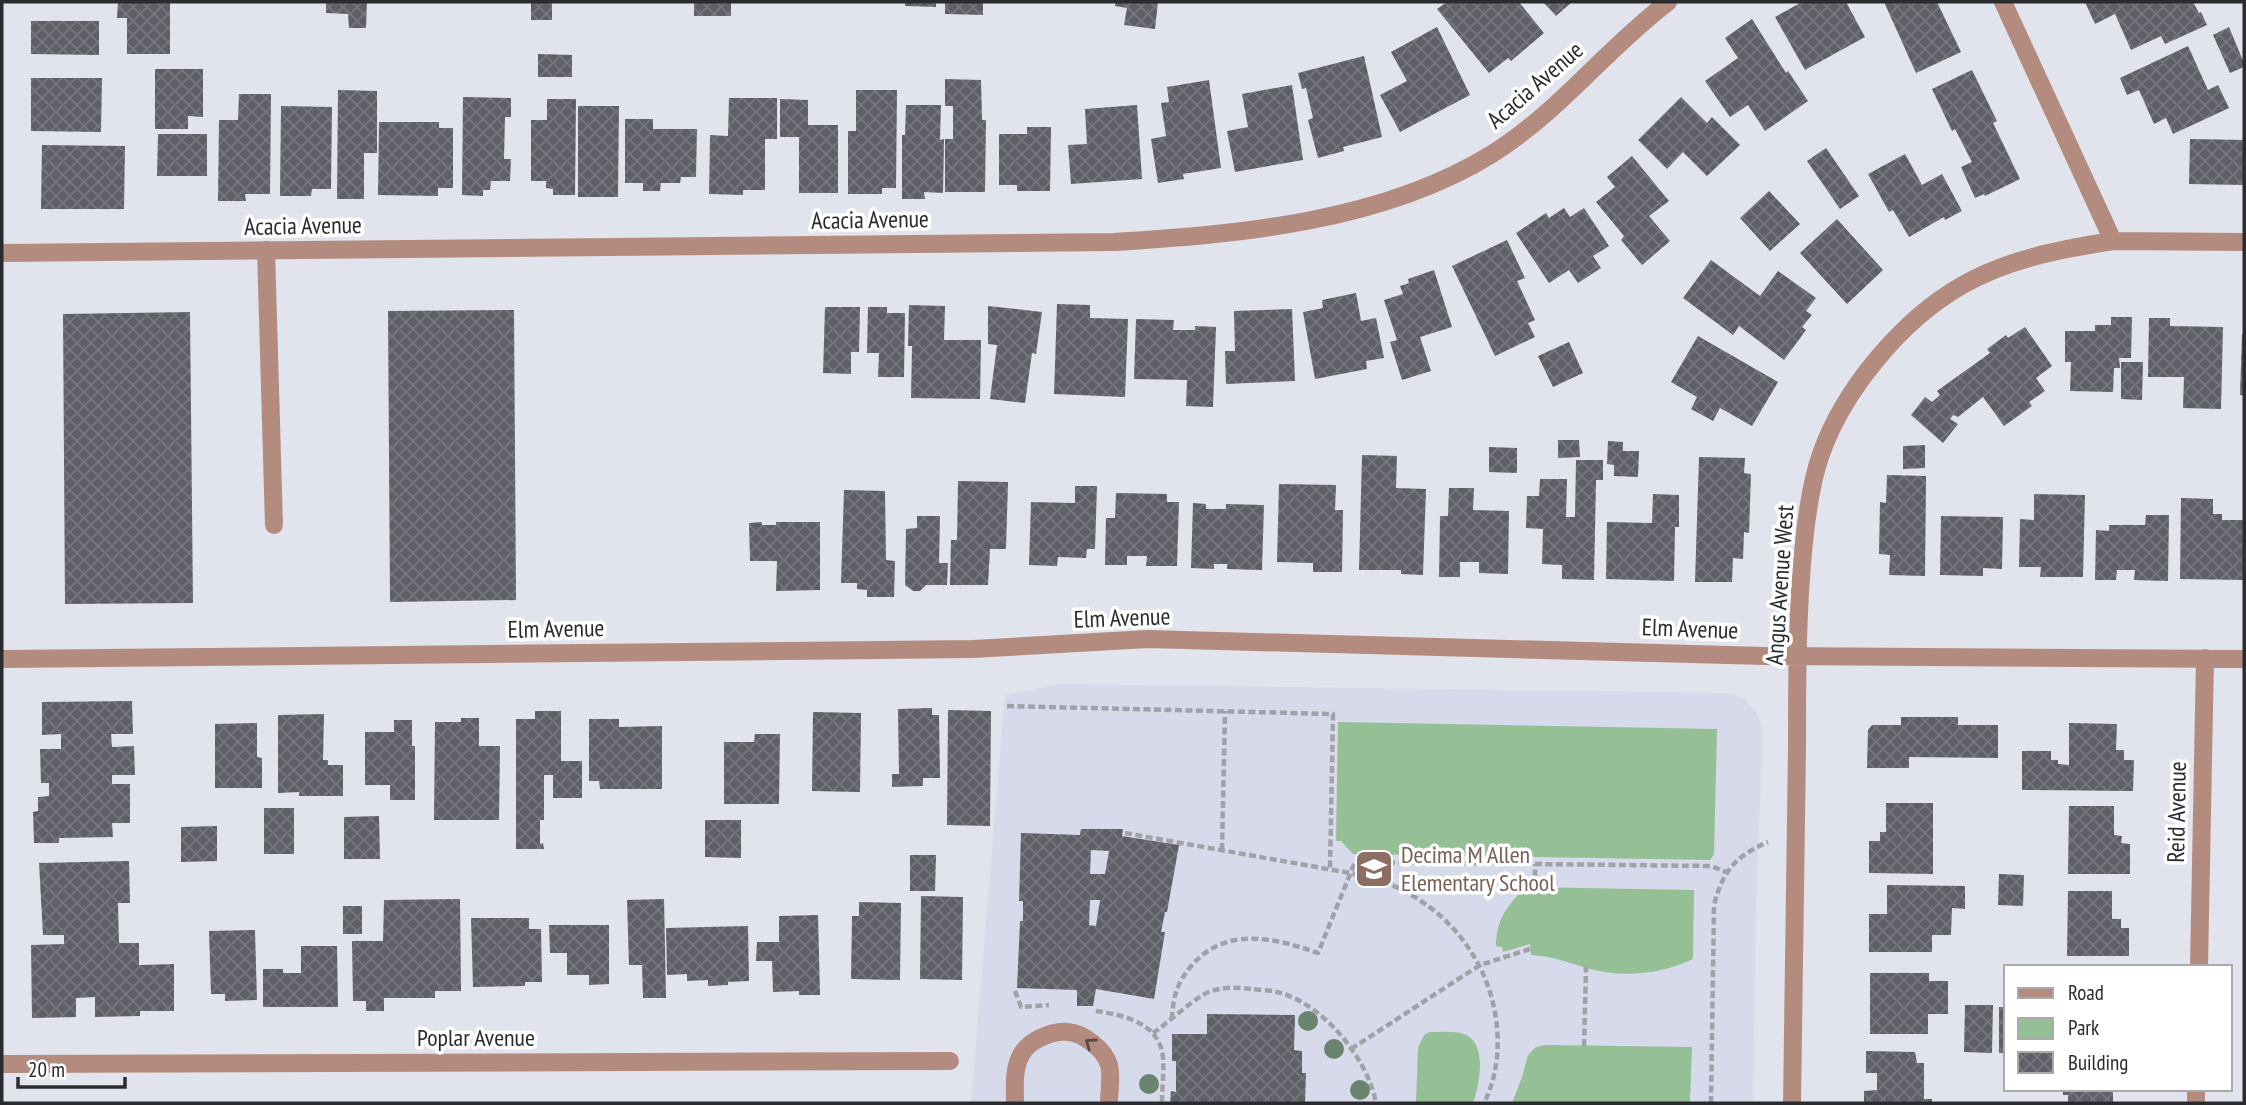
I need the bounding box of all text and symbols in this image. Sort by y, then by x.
street label: Acacia Avenue [1480,34,1589,135]
street label: Acacia Avenue [811,203,929,236]
street label: Acacia Avenue [244,209,362,242]
street label: Angus Avenue West [1758,503,1801,666]
street label: Elm Avenue [1073,600,1171,635]
street label: Elm Avenue [1641,611,1739,646]
street label: Elm Avenue [507,612,605,645]
street label: Reid Avenue [2160,761,2193,863]
place label: Decima M Allen Elementary School [1401,839,1555,898]
school or university icon: Decima M Allen Elementary School [1353,848,1395,890]
legend [2004,965,2232,1091]
text: Road [2068,979,2104,1006]
text: Park [2068,1014,2099,1041]
street label: Poplar Avenue [417,1022,535,1053]
one-way arrow [1085,1039,1097,1051]
scale bar [18,1046,124,1090]
text: Building [2068,1049,2128,1076]
text: 20 m [28,1056,65,1083]

